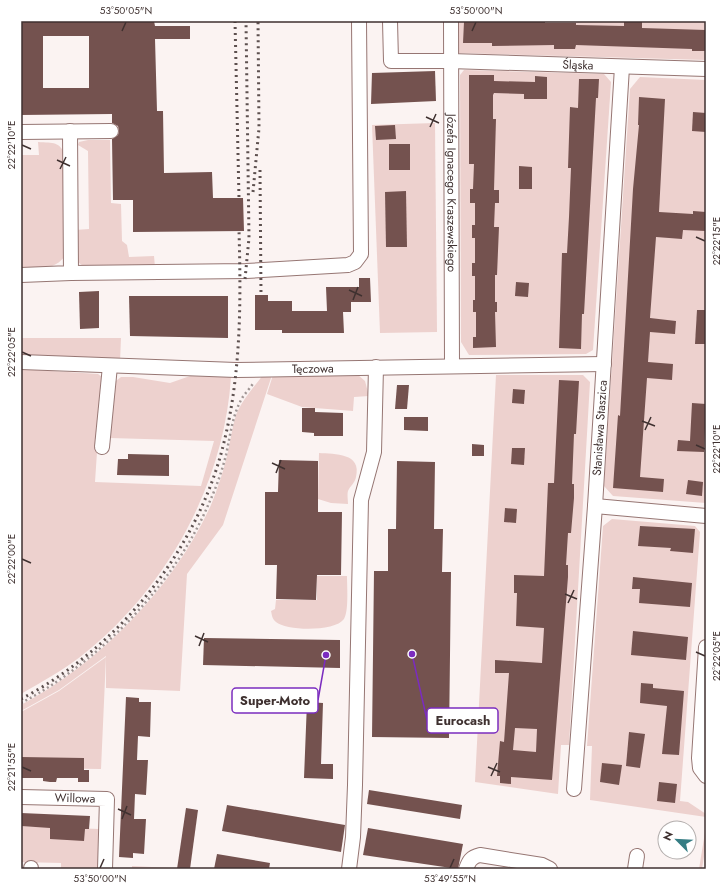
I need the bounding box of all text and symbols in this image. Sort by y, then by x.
text: 53°50'05"N [100,3,152,18]
text: 53°50'00"N [450,3,502,18]
street label: Śląska [562,56,594,74]
street label: Józefa Ignacego Kraszewskiego [442,112,461,273]
text: 22°22'10"E [4,120,19,170]
text: 22°22'15"E [709,217,724,265]
text: 22°22'05"E [4,327,19,377]
street label: Tęczowa [292,359,334,378]
street label: Stanisława Staszica [588,379,612,476]
text: 22°22'10"E [709,424,724,474]
text: 22°22'00"E [4,534,19,584]
text: 22°22'05"E [709,631,724,681]
callout: Super-Moto [232,688,318,713]
text: Super-Moto [240,691,311,710]
callout: Eurocash [427,708,498,733]
text: Eurocash [436,711,490,730]
text: 22°21'55"E [4,743,19,791]
street label: Willowa [54,789,96,808]
north arrow [657,820,697,860]
text: N [659,829,677,843]
text: 53°50'00"N [74,871,126,886]
text: 53°49'55"N [424,871,476,886]

